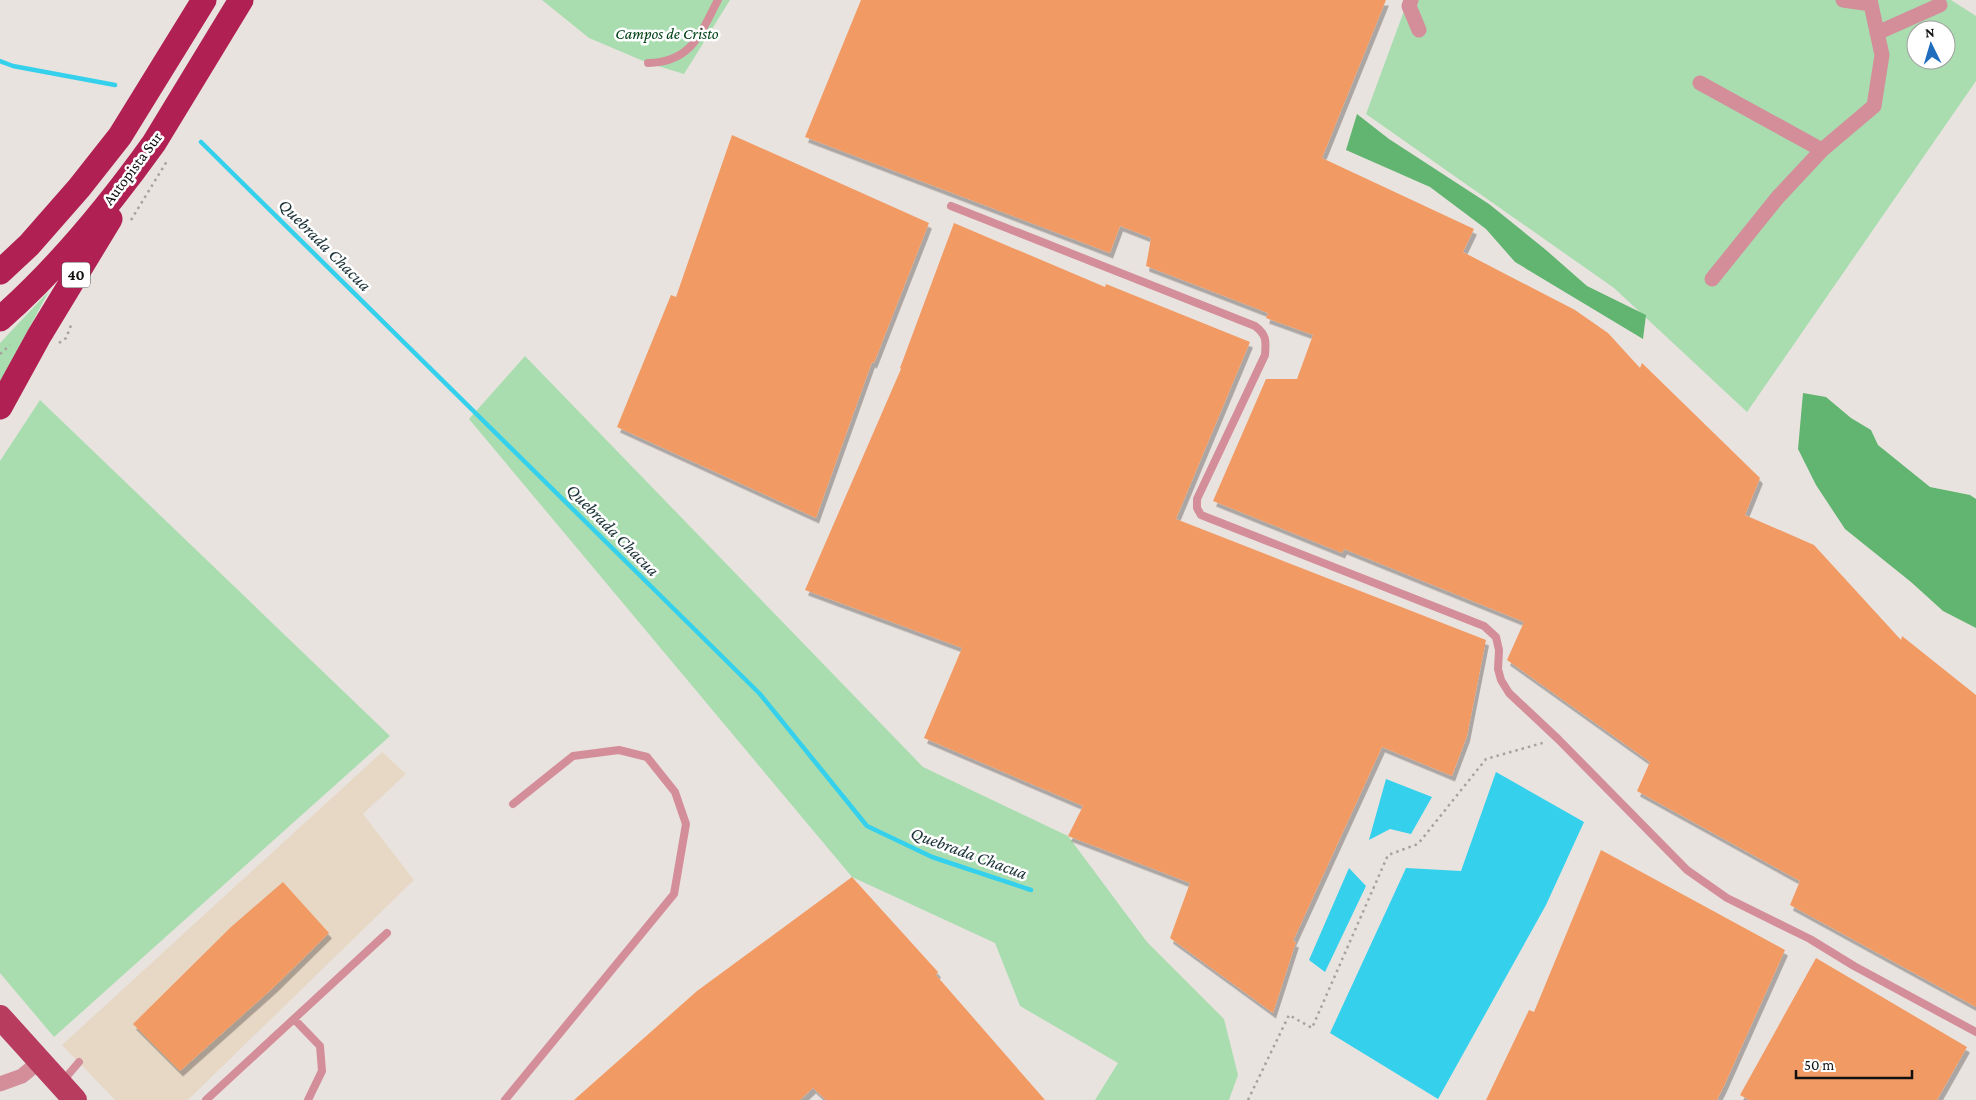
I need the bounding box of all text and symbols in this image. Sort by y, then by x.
north arrow [1906,20,1956,70]
text: N [1924,24,1936,40]
park label: Campos de Cristo [615,25,719,43]
street label: Autopista Sur [100,128,166,209]
water label: Quebrada Chacua [275,195,376,296]
road number: 40 [62,262,90,288]
water label: Quebrada Chacua [563,480,664,581]
water label: Quebrada Chacua [908,823,1030,883]
scale bar [1796,1048,1912,1080]
text: 50 m [1804,1057,1834,1073]

